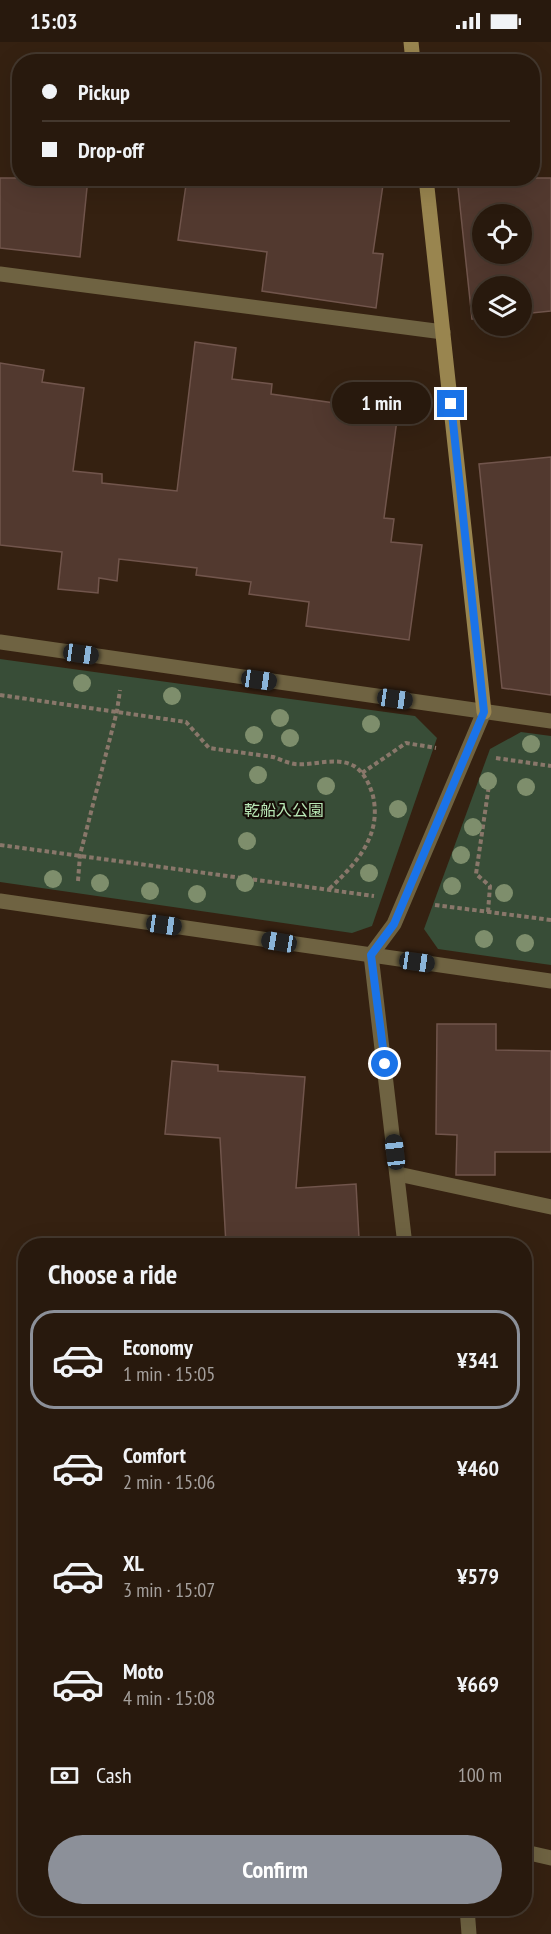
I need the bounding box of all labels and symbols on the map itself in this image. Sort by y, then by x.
callout: 1 min [331,383,430,425]
route end [437,390,464,417]
car [62,643,100,665]
car [240,669,278,691]
car [376,688,414,710]
park label: 乾船入公園 [244,800,324,820]
car [145,914,183,936]
car [260,930,298,954]
car [398,951,436,973]
route start [371,1050,398,1077]
car [384,1133,406,1171]

